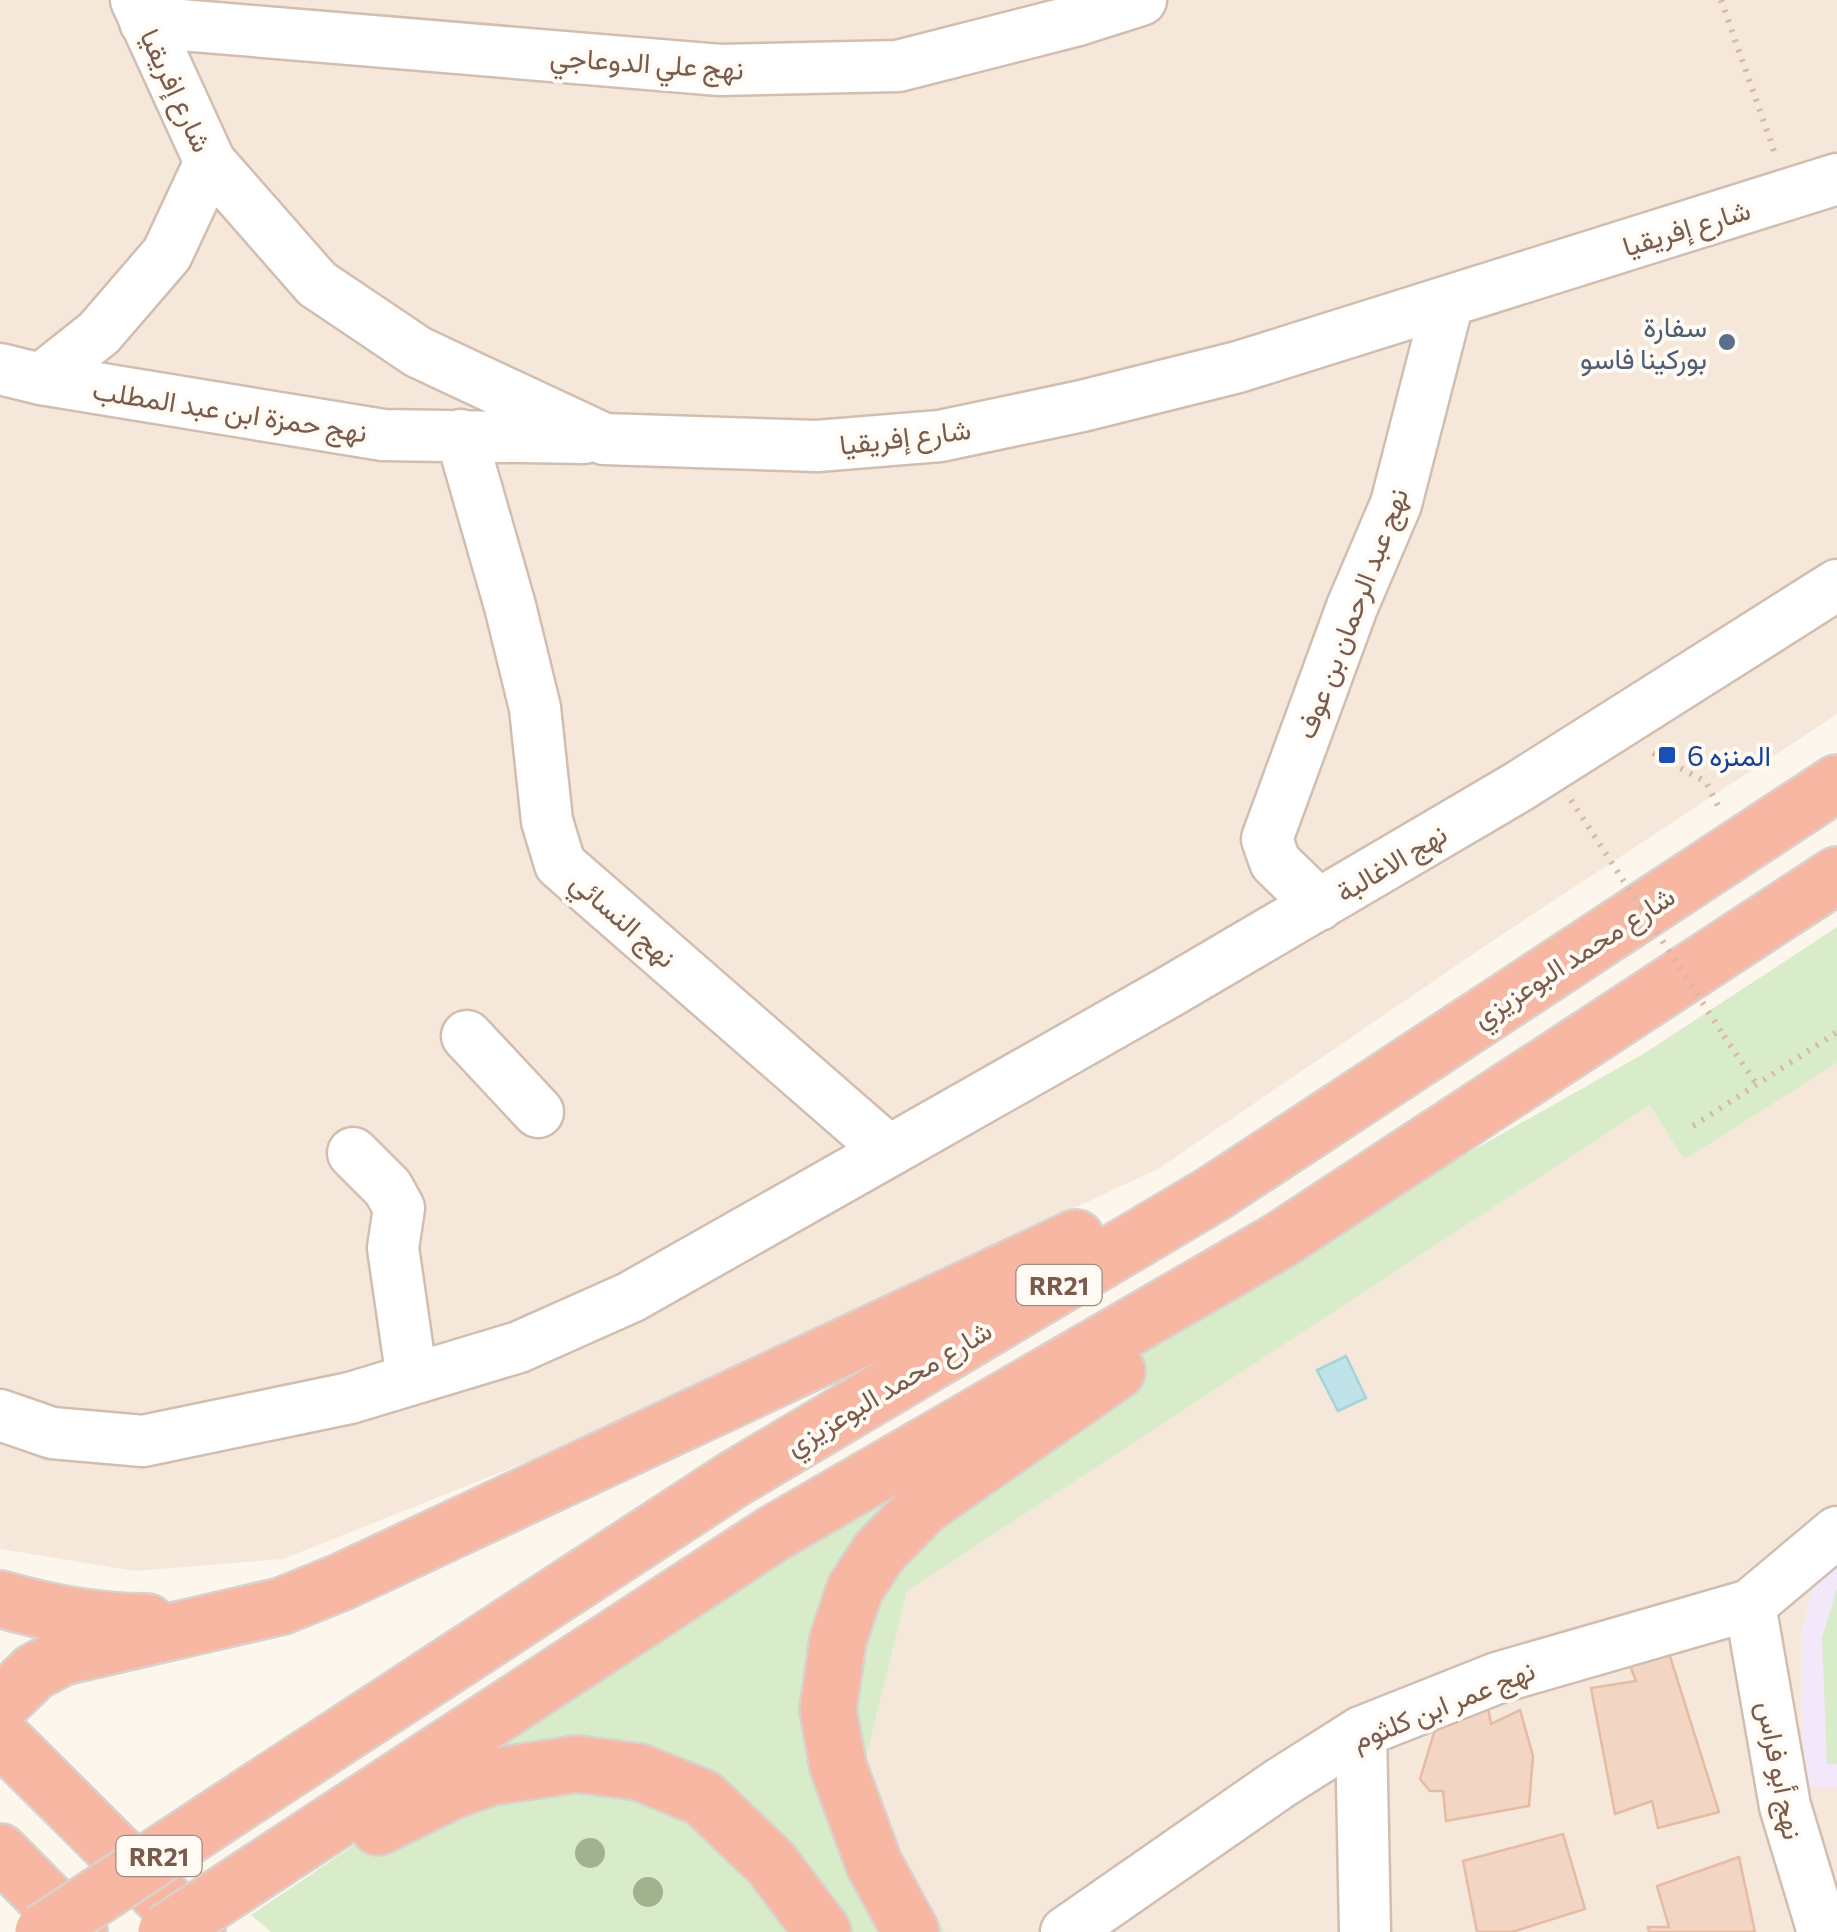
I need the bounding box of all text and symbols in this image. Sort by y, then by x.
street label: شارع إفريقيا [131,23,220,158]
street label: نهج علي الدوعاجي [548,38,745,93]
street label: شارع إفريقيا [1618,191,1755,265]
place label: سفارة بوركينا فاسو [1580,309,1707,377]
marker: سفارة بوركينا فاسو [1716,331,1738,353]
street label: نهج حمزة ابن عبد المطلب [90,371,370,452]
street label: شارع إفريقيا [837,411,973,464]
street label: نهج عبد الرحمان بن عوف [1287,483,1418,745]
place label: المنزه 6 [1687,738,1771,774]
marker: المنزه 6 [1656,744,1678,766]
street label: نهج الاغالبة [1329,816,1455,912]
street label: نهج النسائي [560,864,684,979]
street label: شارع محمد البوعزيزي [1465,878,1684,1040]
road number: RR21 [1016,1265,1102,1305]
street label: شارع محمد البوعزيزي [779,1312,1001,1468]
street label: نهج عمر ابن كلثوم [1347,1652,1541,1760]
street label: نهج أبو فراس [1747,1698,1811,1843]
road number: RR21 [116,1836,202,1876]

